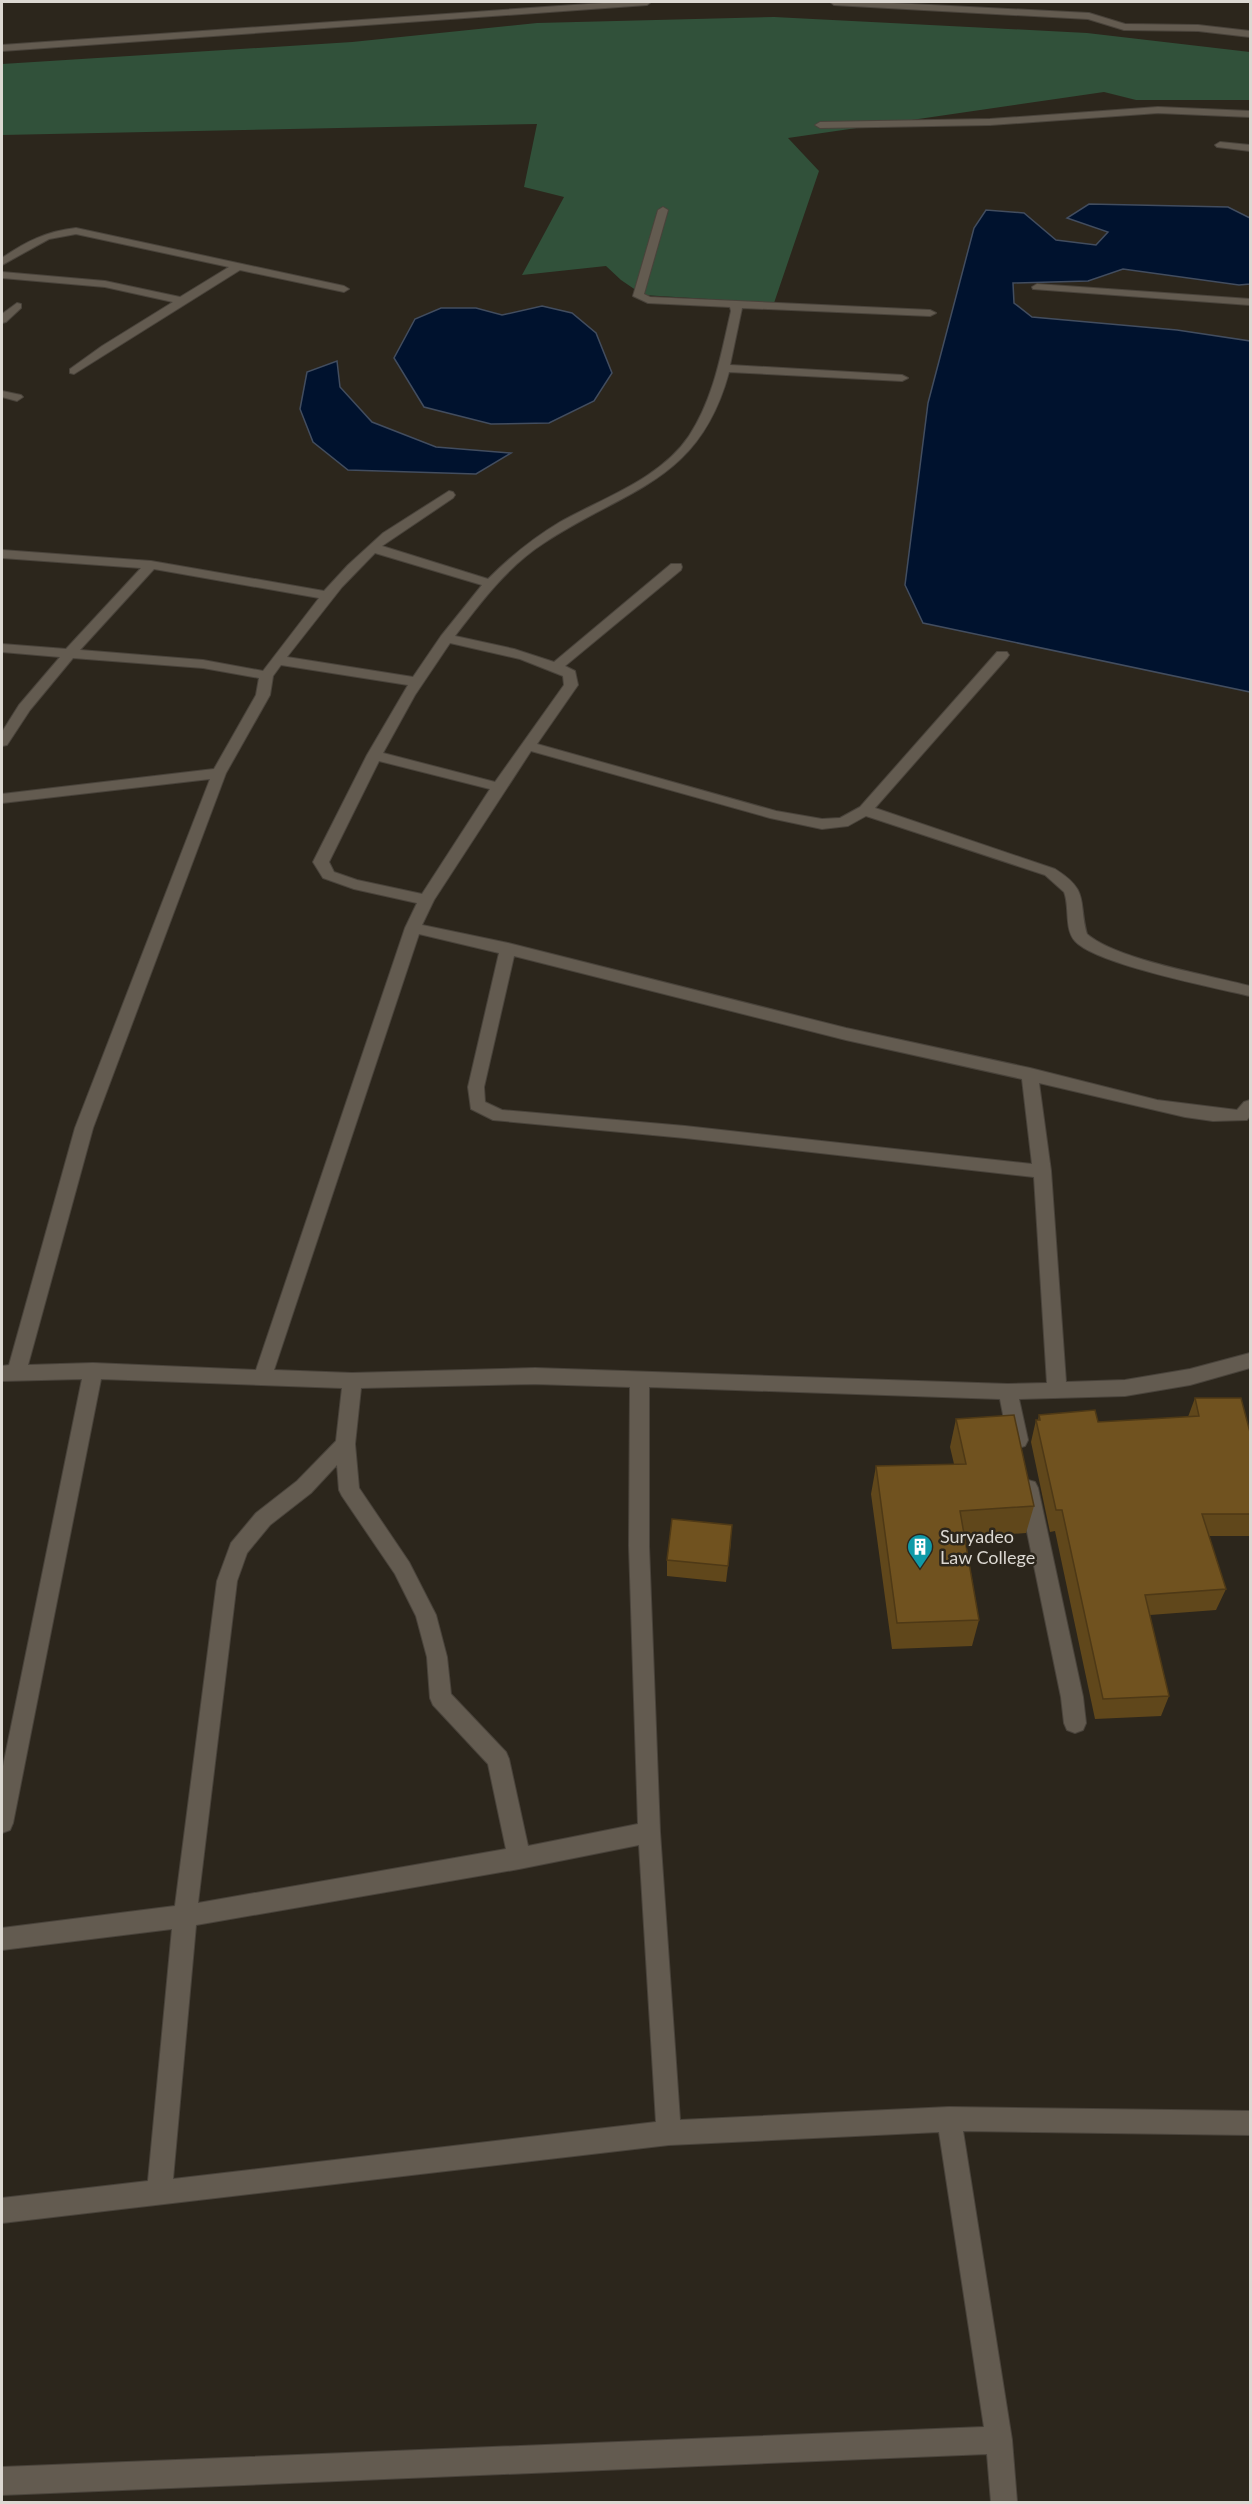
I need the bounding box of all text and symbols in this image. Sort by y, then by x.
place label: Suryadeo Law College [940,1525,1035,1568]
building icon: Suryadeo Law College [905,1532,935,1570]

